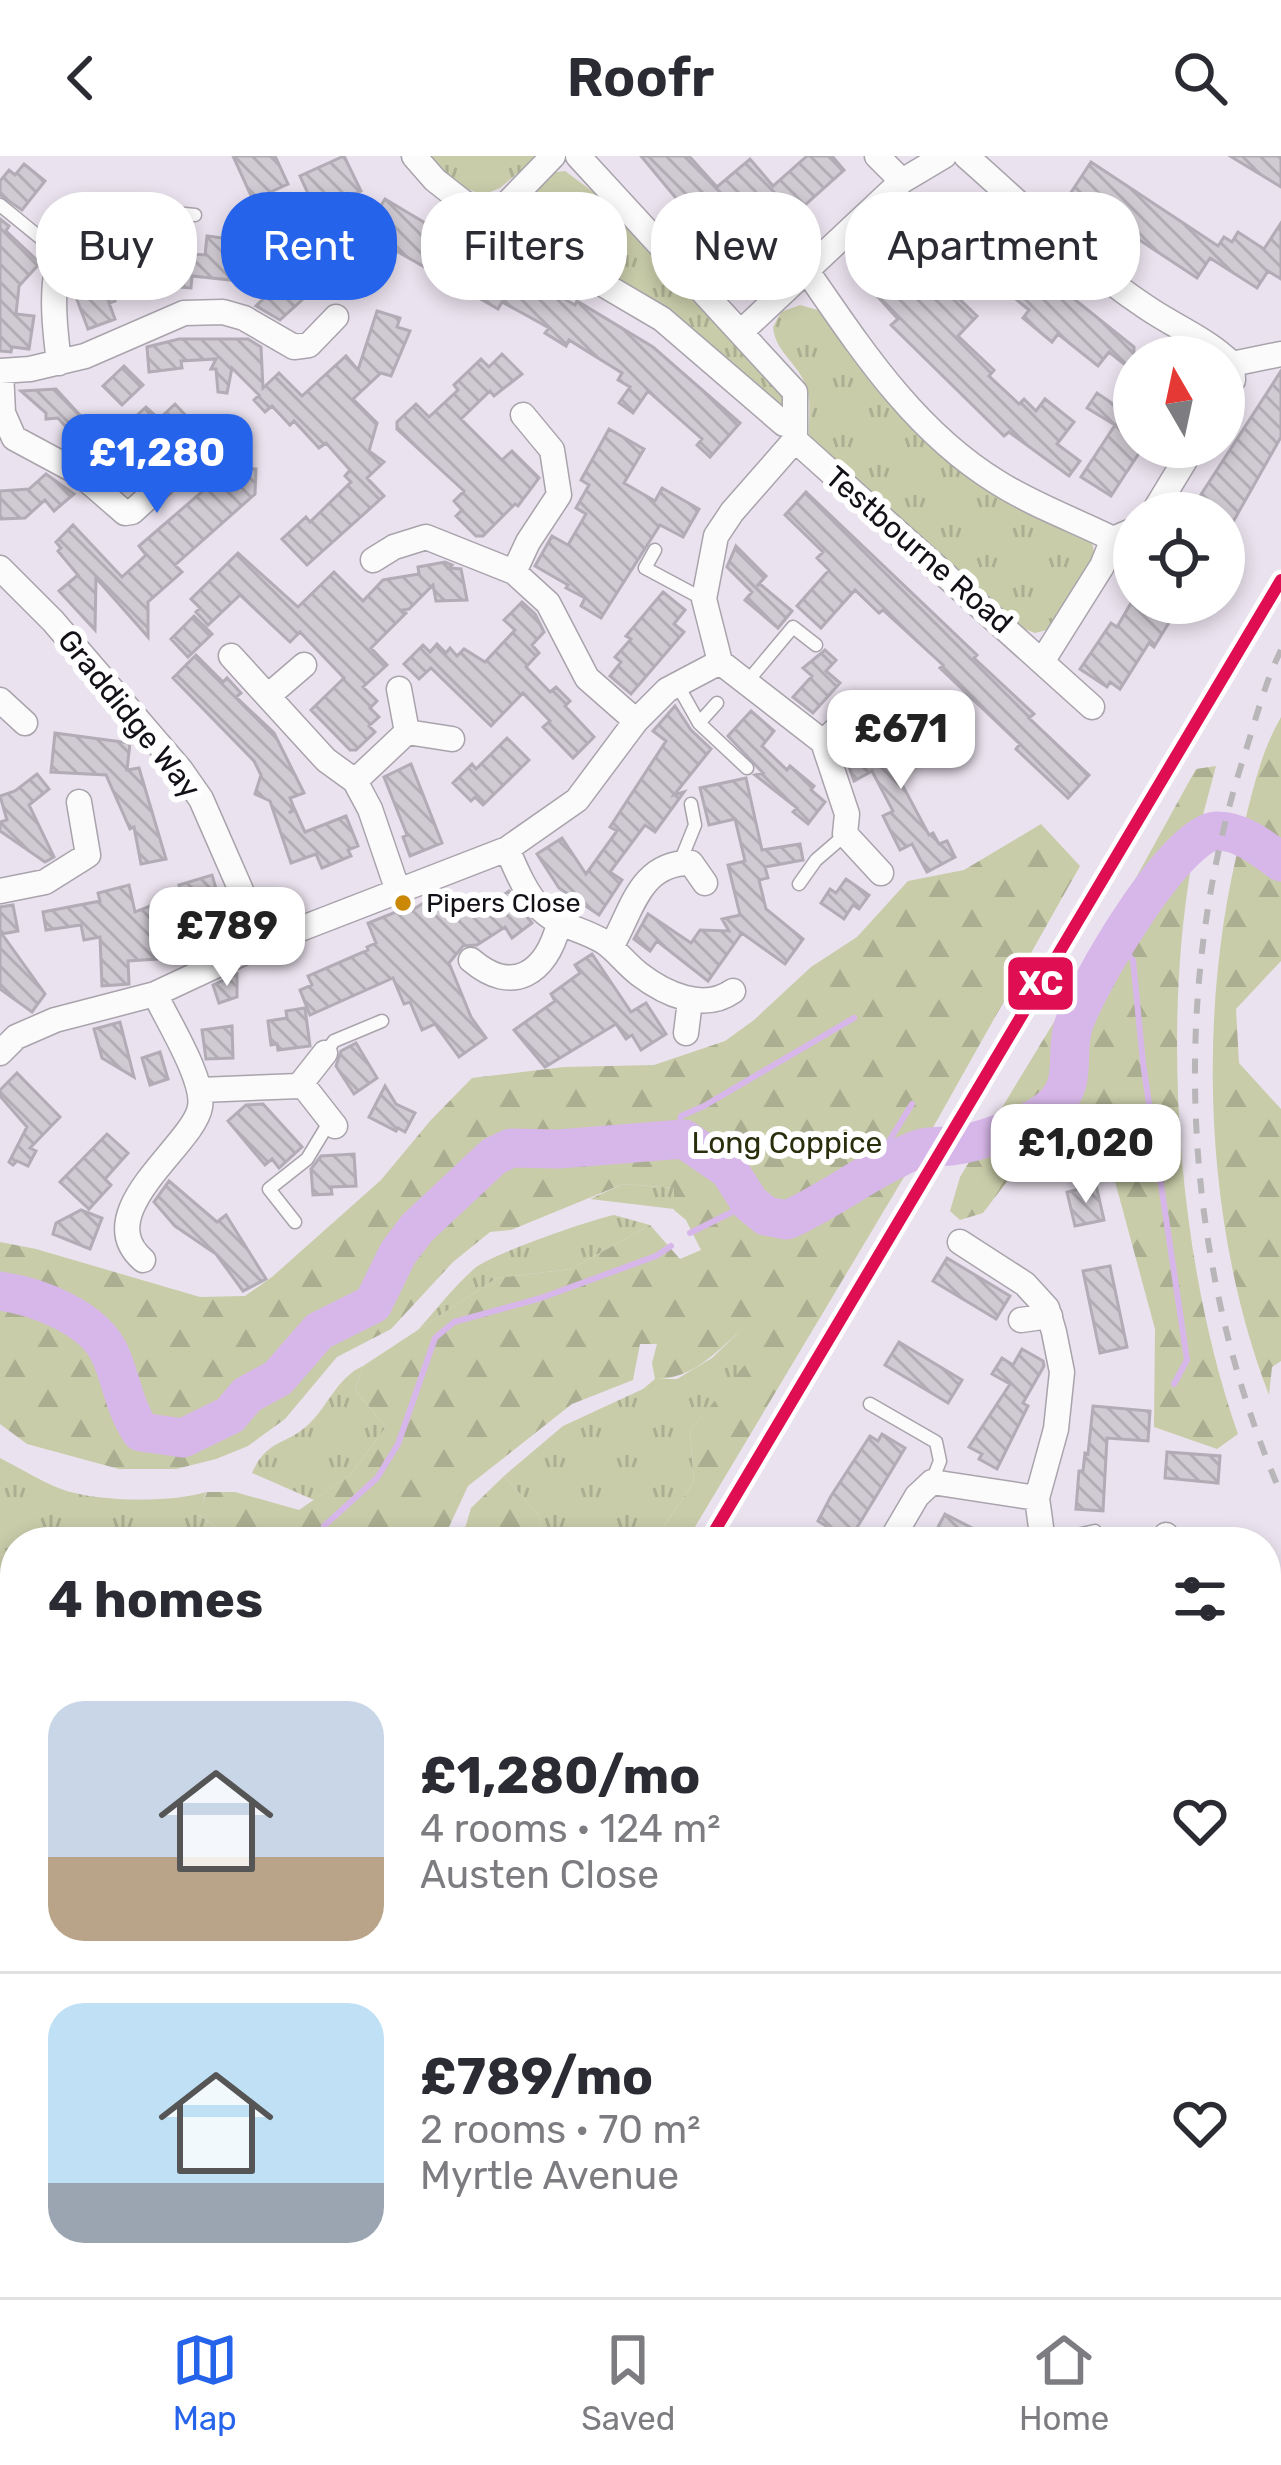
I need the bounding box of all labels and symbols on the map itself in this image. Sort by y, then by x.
north arrow [1113,336,1245,468]
pin: £1,280 [59,414,255,516]
street label: Testbourne Road [818,459,1020,641]
street label: Graddidge Way [50,622,208,806]
pin: £671 [830,690,972,792]
pin: £789 [156,887,298,989]
place label: Pipers Close [426,887,581,919]
marker: Pipers Close [392,892,414,914]
line badge: XC [1006,955,1075,1012]
text: XC [1019,964,1063,1003]
pin: £1,020 [988,1104,1184,1206]
park label: Long Coppice [692,1125,882,1161]

